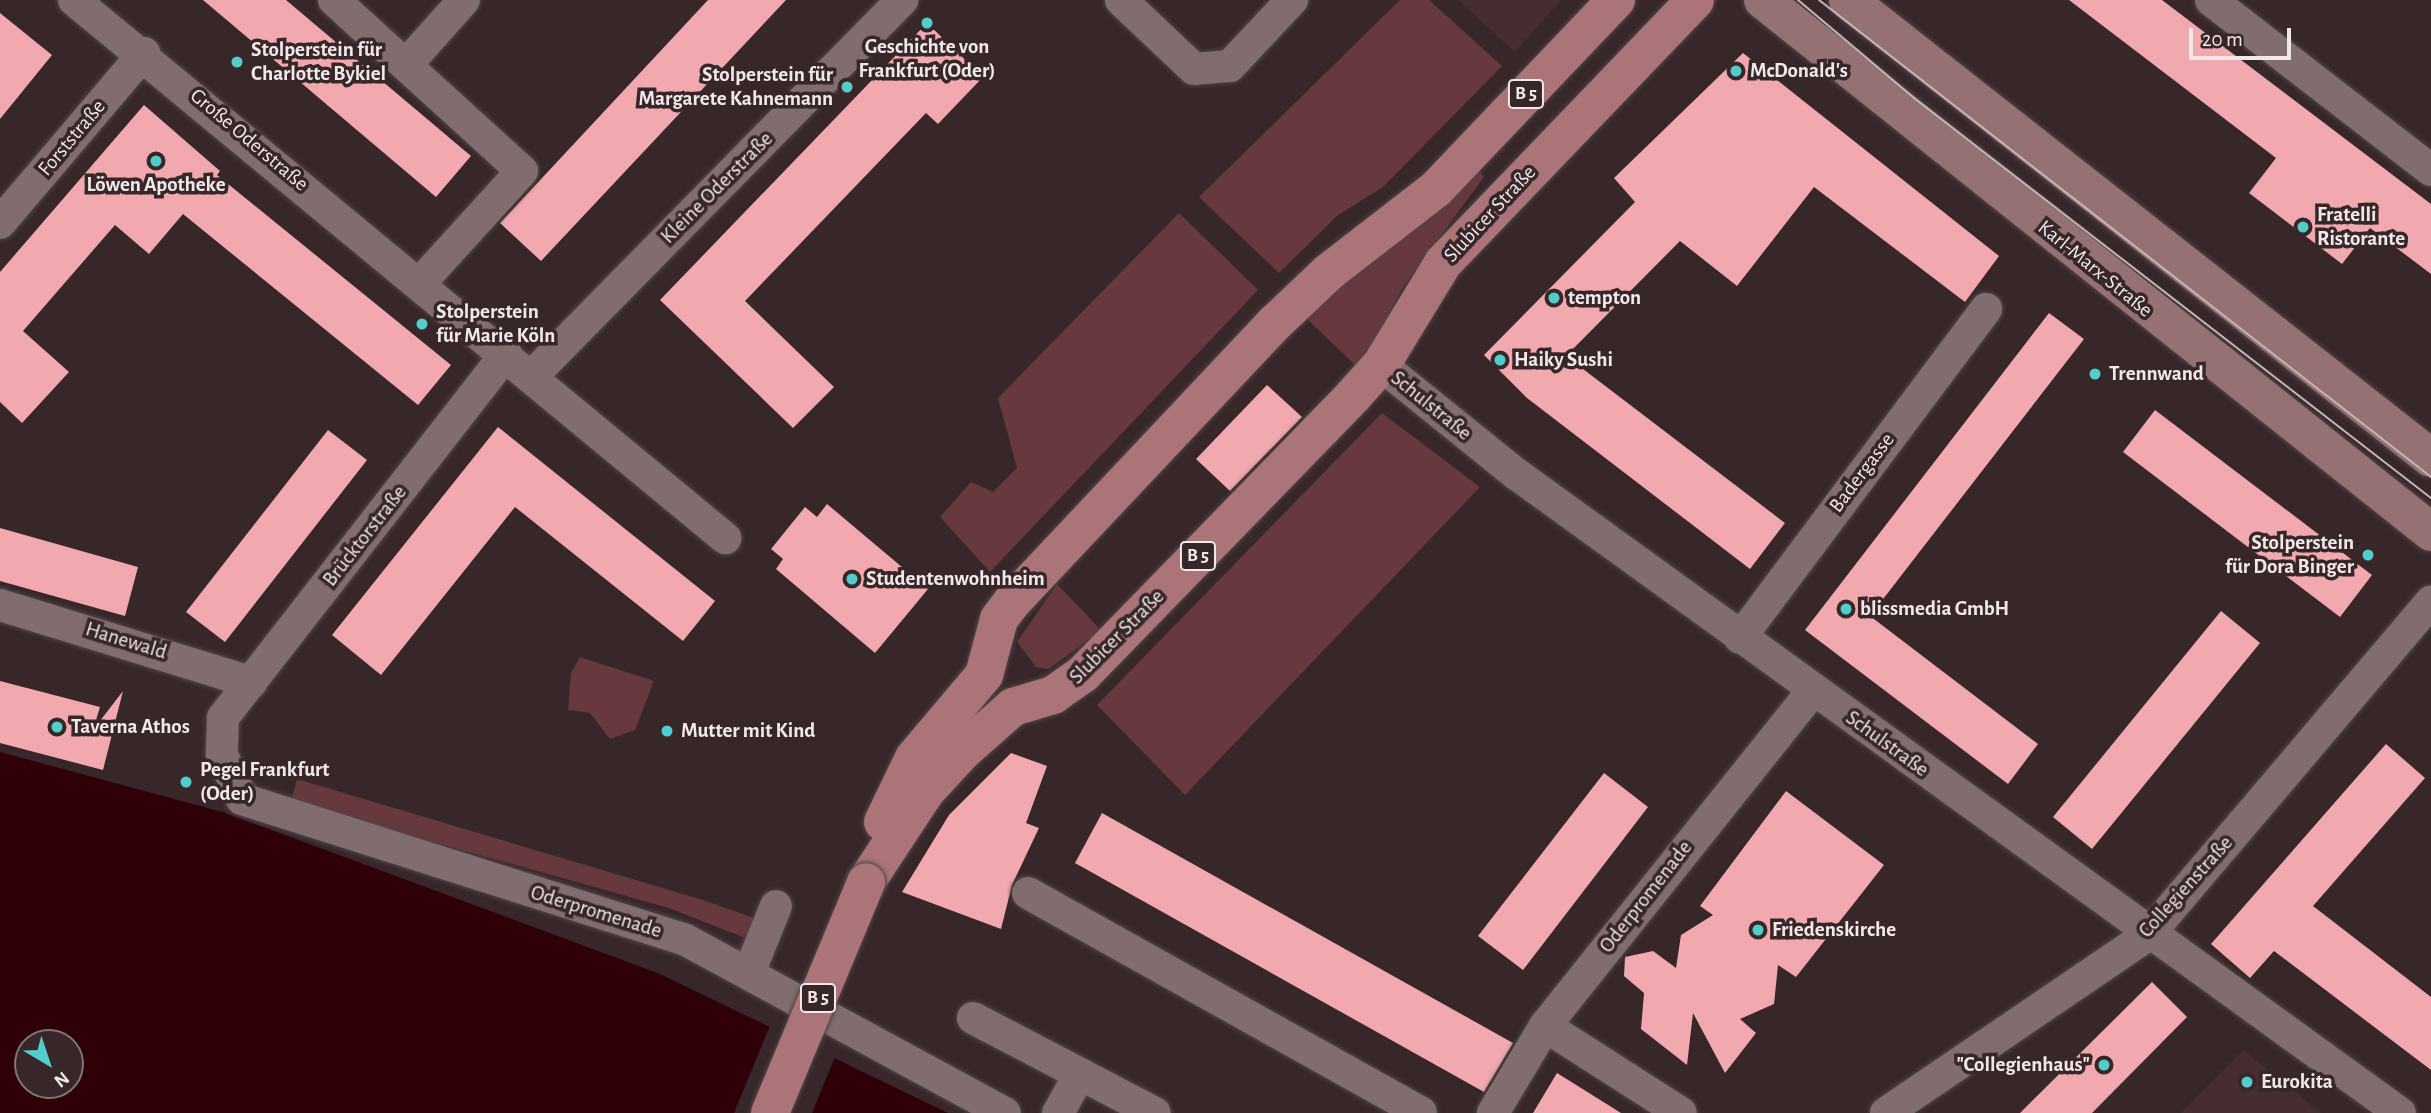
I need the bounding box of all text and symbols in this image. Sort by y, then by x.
scale bar [2193,14,2294,58]
marker: Geschichte von Frankfurt (Oder) [919,15,935,31]
text: 20 m [2202,29,2243,50]
place label: Geschichte von Frankfurt (Oder) [858,34,996,84]
place label: Stolperstein für Charlotte Bykiel [251,37,386,87]
marker: Stolperstein für Charlotte Bykiel [229,54,245,70]
place label: McDonald's [1750,58,1848,84]
place label: Stolperstein für Margarete Kahnemann [639,62,833,112]
marker: McDonald's [1728,63,1744,79]
road number: B 5 [1507,78,1545,110]
marker: Stolperstein für Margarete Kahnemann [839,79,855,95]
street label: Große Oderstraße [185,83,313,197]
street label: Forststraße [33,95,111,181]
street label: Kleine Oderstraße [656,127,778,249]
marker: Löwen Apotheke [148,153,164,169]
street label: Slubicer Straße [1439,160,1541,268]
place label: Löwen Apotheke [86,172,226,198]
place label: Fratelli Ristorante [2317,202,2405,252]
street label: Karl-Marx-Straße [2033,215,2157,323]
marker: Fratelli Ristorante [2295,219,2311,235]
place label: tempton [1568,285,1641,311]
marker: tempton [1546,290,1562,306]
place label: Stolperstein für Marie Köln [436,299,555,349]
marker: Stolperstein für Marie Köln [414,316,430,332]
place label: Haiky Sushi [1514,347,1613,373]
marker: Haiky Sushi [1492,352,1508,368]
place label: Trennwand [2109,361,2204,387]
street label: Schulstraße [1386,366,1476,446]
marker: Trennwand [2087,366,2103,382]
street label: Badergasse [1824,428,1900,518]
street label: Brücktorstraße [318,480,412,592]
place label: Stolperstein für Dora Binger [2225,530,2354,580]
road number: B 5 [1179,540,1217,572]
marker: Stolperstein für Dora Binger [2360,547,2376,563]
place label: Studentenwohnheim [866,566,1045,592]
marker: Studentenwohnheim [844,571,860,587]
street label: Slubicer Straße [1064,584,1170,690]
place label: blissmedia GmbH [1860,596,2009,622]
marker: blissmedia GmbH [1838,601,1854,617]
street label: Hanewald [82,617,170,665]
street label: Schulstraße [1841,705,1933,783]
place label: Taverna Athos [71,714,190,740]
place label: Mutter mit Kind [681,718,815,744]
marker: Taverna Athos [49,719,65,735]
marker: Mutter mit Kind [659,723,675,739]
place label: Pegel Frankfurt (Oder) [200,757,329,807]
marker: Pegel Frankfurt (Oder) [178,774,194,790]
street label: Collegienstraße [2134,831,2238,943]
street label: Oderpromenade [1594,836,1698,958]
street label: Oderpromenade [527,880,665,944]
place label: Friedenskirche [1772,917,1896,943]
marker: Friedenskirche [1750,922,1766,938]
road number: B 5 [799,982,837,1014]
north arrow [14,1029,84,1099]
place label: "Collegienhaus" [1956,1052,2090,1078]
marker: "Collegienhaus" [2096,1057,2112,1073]
text: N [50,1068,72,1091]
place label: Eurokita [2261,1069,2333,1095]
marker: Eurokita [2239,1074,2255,1090]

